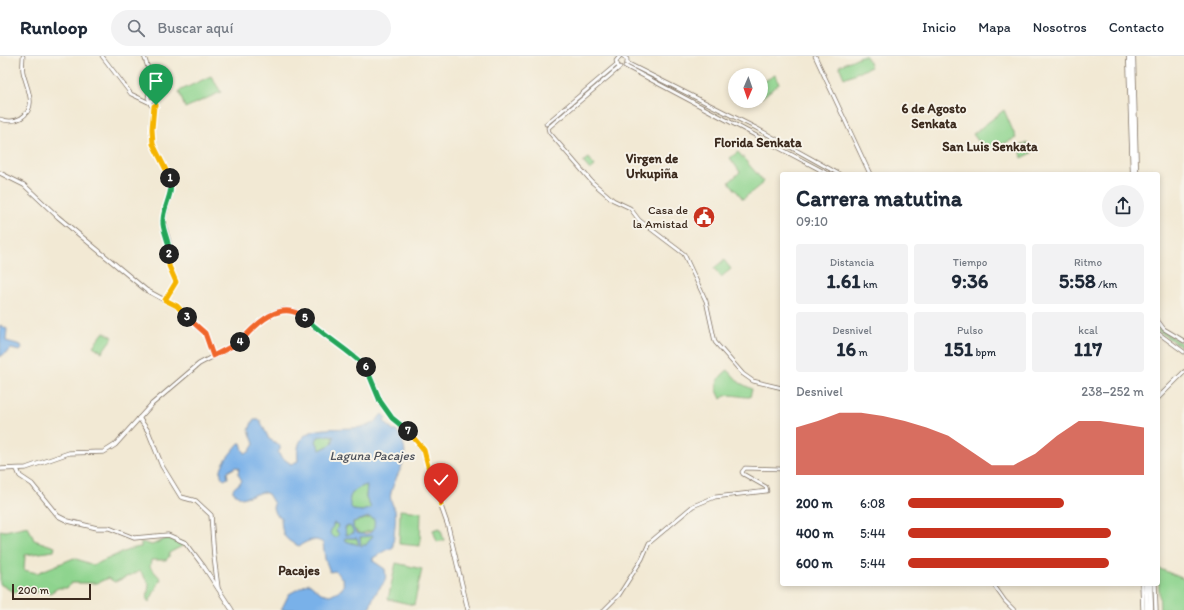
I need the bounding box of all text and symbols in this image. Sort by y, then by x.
search box [111,10,391,46]
text: Runloop [20,16,87,39]
icon: search [125,17,147,39]
text: Buscar aquí [157,19,233,37]
text: Inicio [922,19,956,36]
text: Mapa [978,19,1011,36]
text: Nosotros [1033,19,1087,36]
text: Contacto [1109,19,1164,36]
pin [139,64,173,105]
north arrow [728,68,768,108]
map controls [728,68,768,108]
icon: arrive [145,70,167,92]
district label: 6 de Agosto Senkata [902,101,967,131]
district label: Florida Senkata [714,135,802,150]
district label: San Luis Senkata [942,139,1038,154]
district label: Virgen de Urkupiña [626,151,678,182]
pin: 1 [160,168,180,188]
text: 1 [167,171,173,184]
text: Carrera matutina [796,185,962,212]
button: share [1102,185,1144,227]
place label: Casa de la Amistad [633,203,689,231]
public building icon: Casa de la Amistad [691,204,717,230]
text: 09:10 [796,214,828,229]
pin: 2 [159,244,179,264]
text: 2 [166,247,172,260]
text: Distancia [830,256,874,269]
text: Tiempo [953,256,987,269]
text: Ritmo [1074,256,1102,269]
text: 1.61 [826,269,861,293]
text: 9:36 [952,269,988,293]
text: 5:58 [1059,269,1096,293]
text: km [861,278,878,291]
text: /km [1096,278,1117,291]
pin: 3 [177,307,197,327]
pin: 5 [295,308,315,328]
text: 3 [184,310,190,323]
text: 5 [302,311,308,324]
text: Desnivel [832,324,872,337]
text: Pulso [957,324,983,337]
text: kcal [1078,324,1098,337]
pin: 4 [230,332,250,352]
text: 4 [237,335,243,348]
text: 16 [836,337,856,361]
text: 151 [944,337,973,361]
text: 117 [1074,337,1102,361]
text: m [856,346,868,359]
text: bpm [973,346,996,359]
pin: 6 [356,357,376,377]
text: 6 [363,360,369,373]
text: Desnivel [796,384,843,399]
text: 238–252 m [1081,384,1144,399]
pin: 7 [398,421,418,441]
text: 7 [405,424,411,437]
water label: Laguna Pacajes [329,448,416,463]
pin [424,463,458,504]
icon: check [430,469,452,491]
text: 200 m [796,496,833,511]
text: 6:08 [860,496,885,511]
text: 400 m [796,526,834,541]
text: 5:44 [860,526,886,541]
text: 600 m [796,556,833,571]
text: 5:44 [860,556,886,571]
district label: Pacajes [278,563,320,579]
scale bar [12,582,91,601]
text: 200 m [18,584,49,597]

